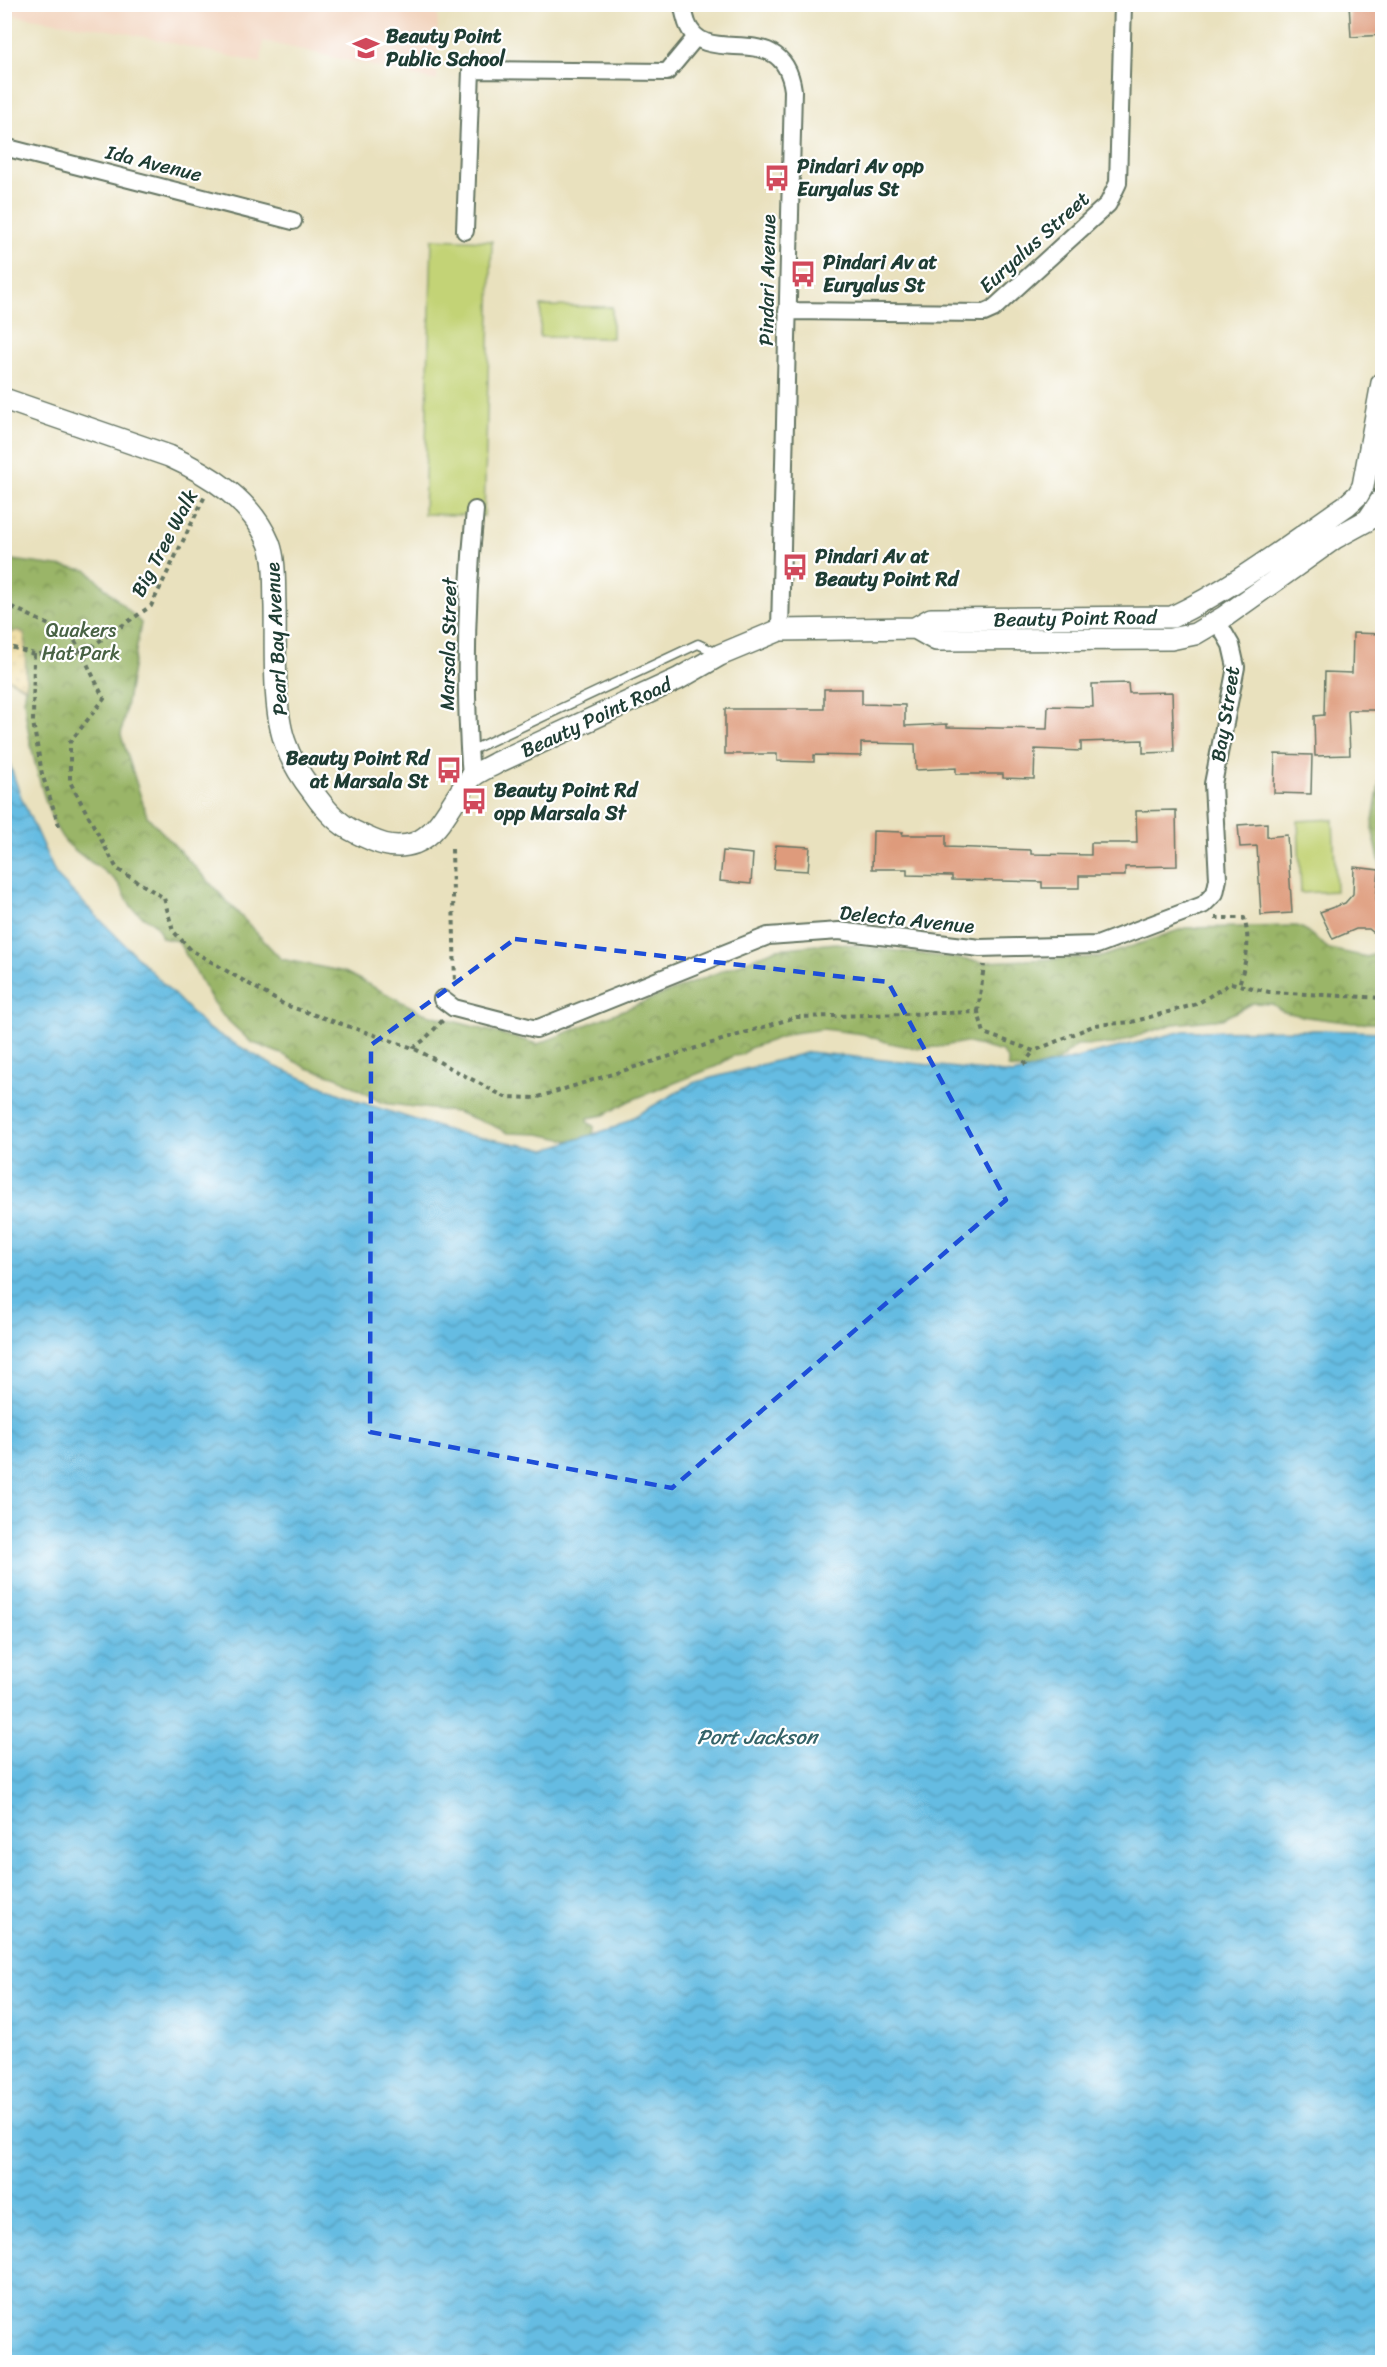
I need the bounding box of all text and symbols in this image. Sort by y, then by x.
place label: Beauty Point Public School [386,19,506,77]
school or university icon: Beauty Point Public School [351,33,381,63]
street label: Ida Avenue [101,134,206,192]
place label: Pindari Av opp Euryalus St [797,149,924,207]
bus stop icon: Pindari Av opp Euryalus St [762,163,792,193]
street label: Euryalus Street [971,182,1098,302]
street label: Pindari Avenue [749,213,786,346]
place label: Pindari Av at Euryalus St [823,245,938,303]
bus stop icon: Pindari Av at Euryalus St [788,259,818,289]
street label: Big Tree Walk [121,483,208,604]
place label: Pindari Av at Beauty Point Rd [815,539,960,597]
bus stop icon: Pindari Av at Beauty Point Rd [780,552,810,582]
street label: Pearl Bay Avenue [255,561,298,717]
street label: Marsala Street [430,576,467,711]
street label: Beauty Point Road [993,600,1158,637]
park label: Quakers Hat Park [42,613,120,671]
street label: Bay Street [1201,663,1250,764]
street label: Beauty Point Road [515,666,679,768]
place label: Beauty Point Rd at Marsala St [286,741,430,799]
bus stop icon: Beauty Point Rd at Marsala St [434,755,464,785]
place label: Beauty Point Rd opp Marsala St [494,773,639,831]
bus stop icon: Beauty Point Rd opp Marsala St [459,786,489,816]
street label: Delecta Avenue [838,895,976,944]
water label: Port Jackson [697,1718,820,1756]

